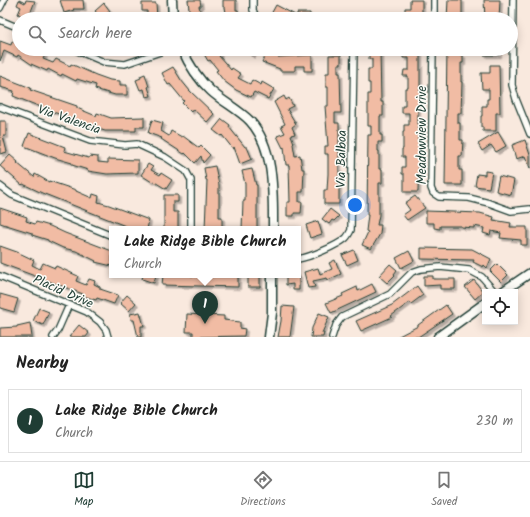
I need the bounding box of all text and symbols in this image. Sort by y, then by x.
search box [12,12,518,56]
text: Search here [58,22,132,46]
icon: search [26,23,48,45]
street label: Meadowview Drive [412,85,433,184]
street label: Via Valencia [35,99,103,141]
street label: Via Balboa [331,130,353,188]
your location [345,195,365,215]
popup [109,226,301,278]
text: Lake Ridge Bible Church [124,230,286,254]
text: Church [124,254,162,275]
street label: Placid Drive [29,269,97,315]
map controls [482,289,518,325]
button: locate [482,289,518,325]
pin: 1 [192,291,218,324]
text: Nearby [16,350,68,377]
text: Lake Ridge Bible Church [55,399,218,423]
text: 1 [28,411,32,432]
text: 230 m [476,411,513,432]
text: Church [55,423,93,444]
tab: Map [73,469,95,511]
tab: Directions [240,469,286,511]
tab: Saved [431,469,457,511]

